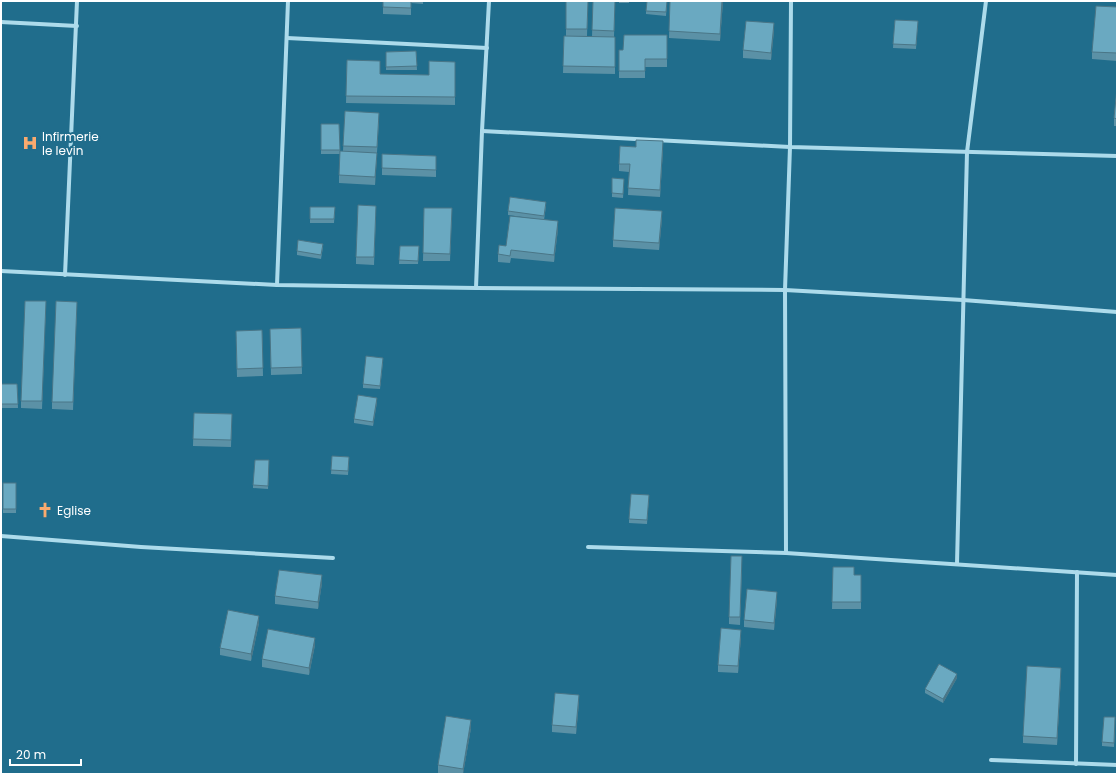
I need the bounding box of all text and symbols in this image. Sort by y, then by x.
place label: Infirmerie le levin [42,128,99,159]
hospital icon: Infirmerie le levin [21,134,39,152]
church icon: Eglise [36,501,54,519]
place label: Eglise [57,502,91,519]
scale bar [10,741,81,767]
text: 20 m [16,746,46,763]

